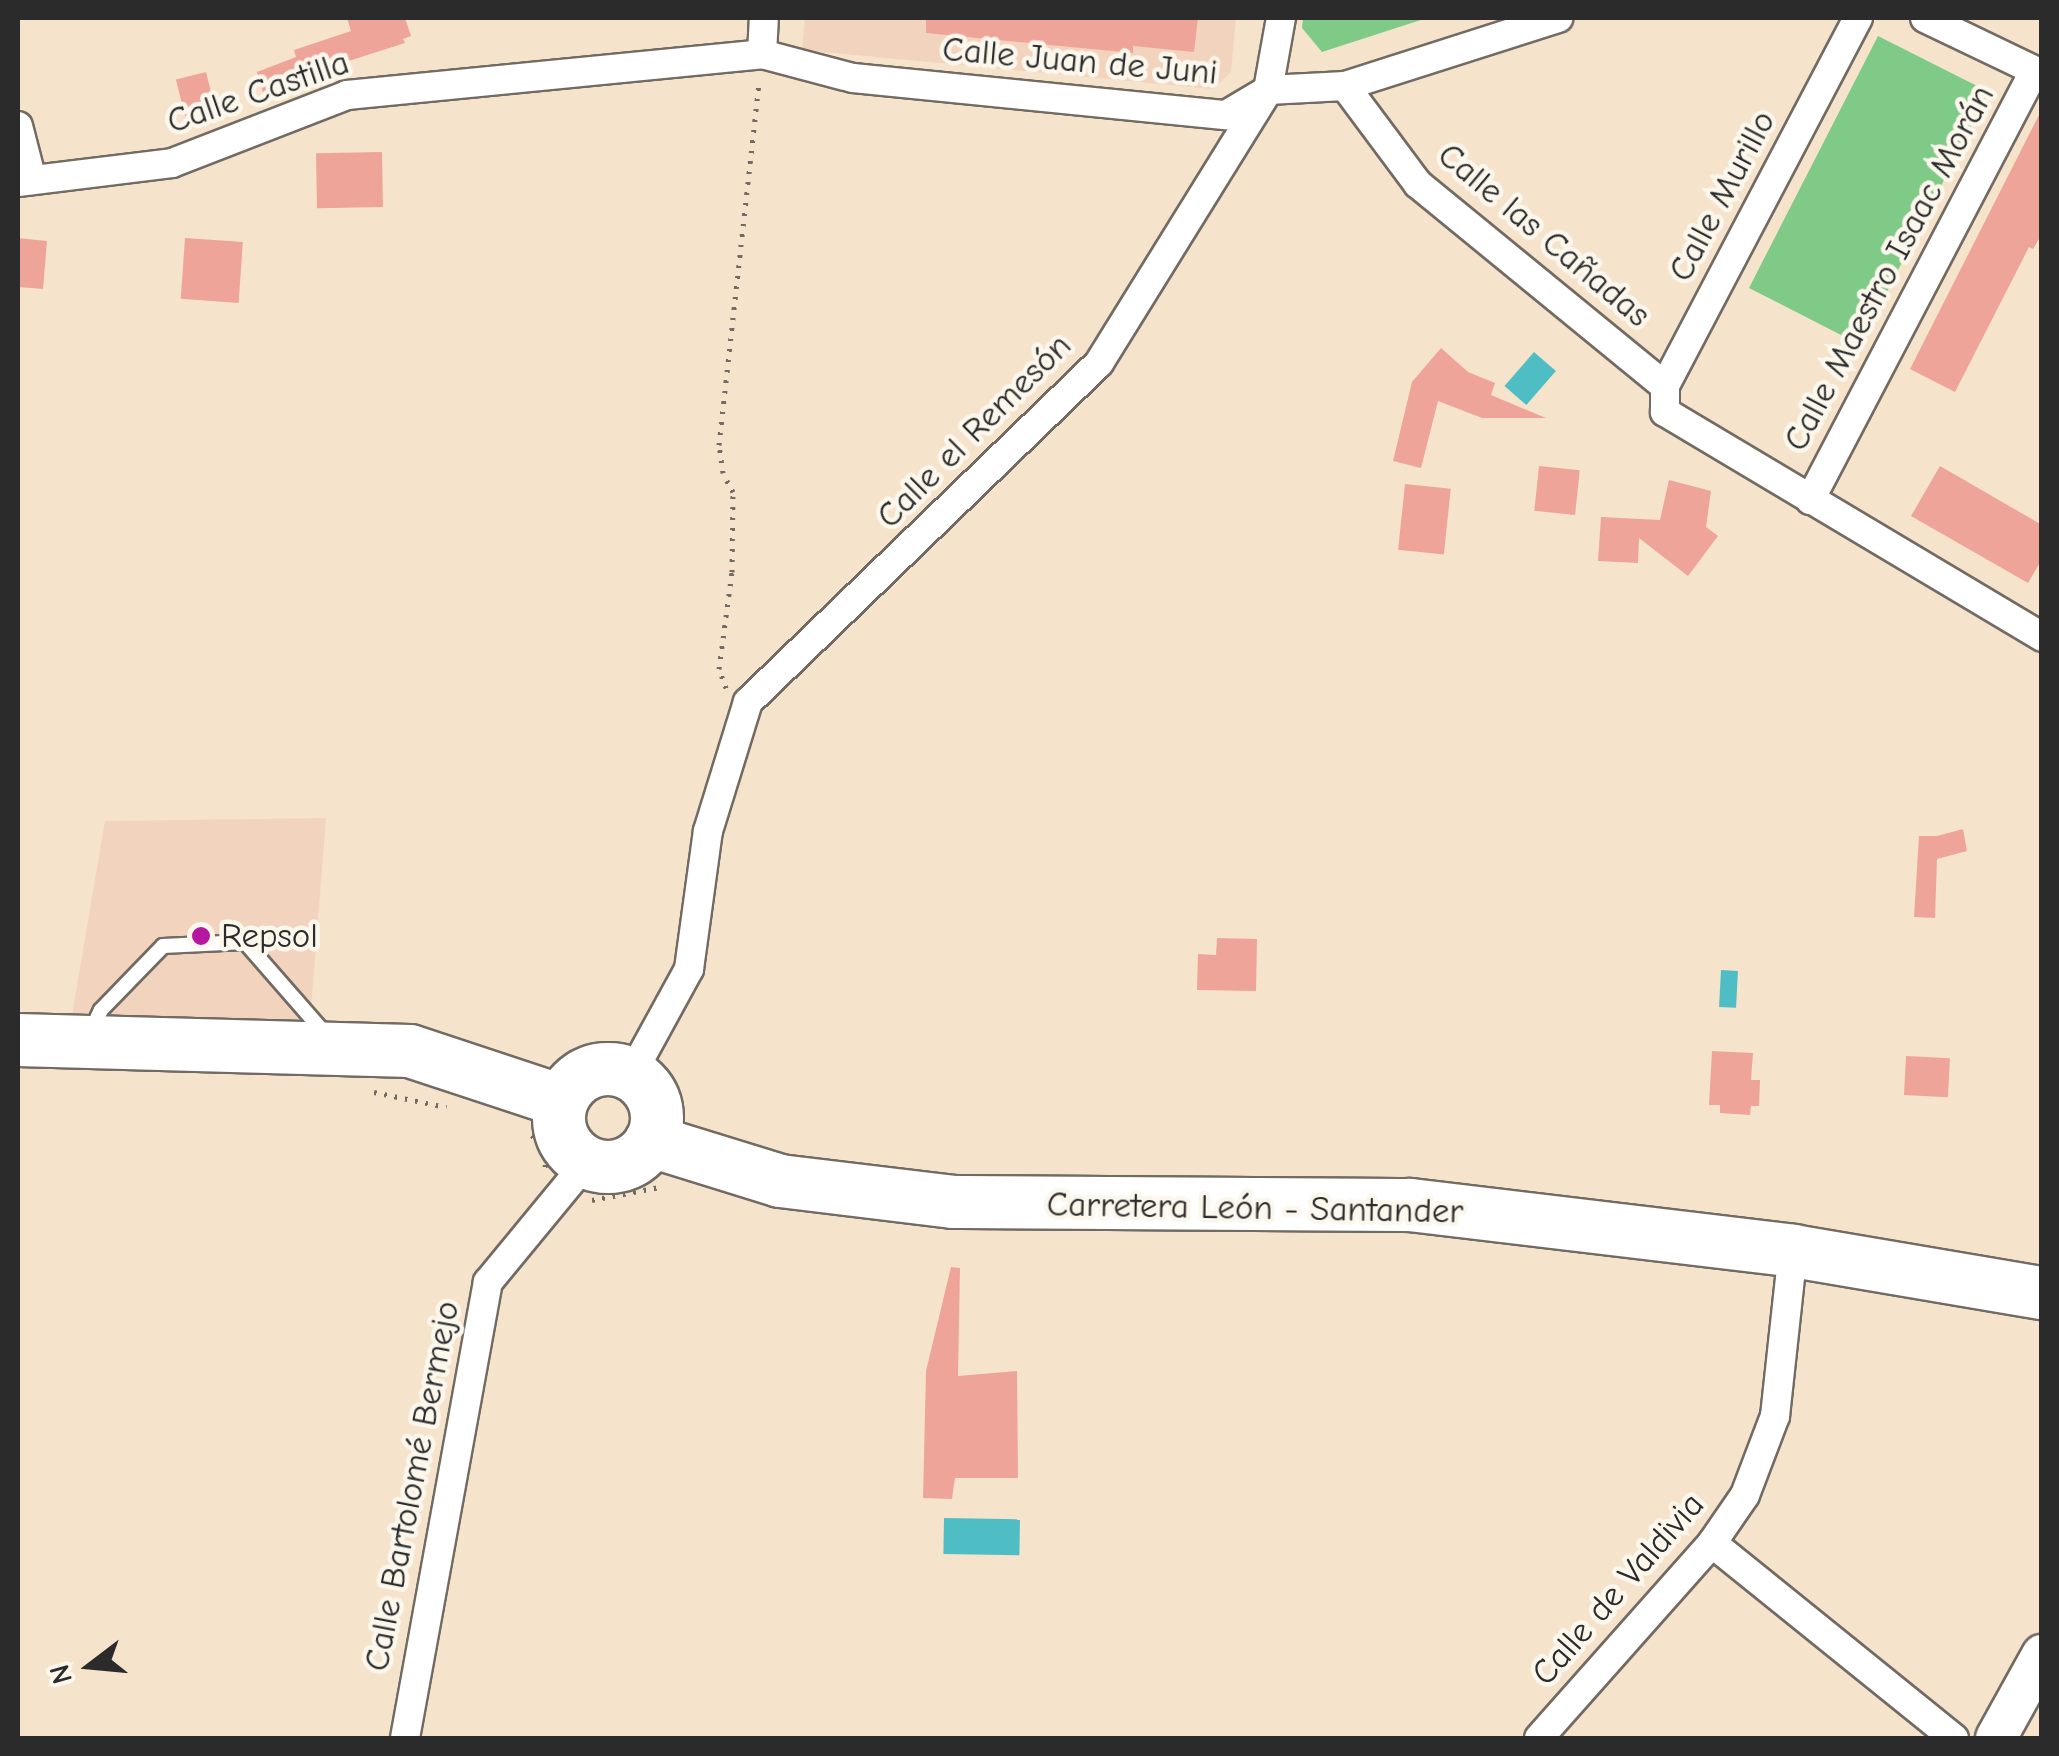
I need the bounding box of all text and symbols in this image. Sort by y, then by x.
street label: Calle Juan de Juni [941,28,1219,94]
street label: Calle Castilla [162,41,354,143]
street label: Calle Maestro Isaac Morán [1775,78,2003,458]
street label: Calle Murillo [1660,104,1784,288]
street label: Calle las Cañadas [1429,134,1659,336]
street label: Calle el Remesón [868,325,1080,537]
place label: Repsol [221,915,318,957]
marker: Repsol [190,925,212,947]
street label: Carretera León - Santander [1046,1183,1464,1233]
street label: Calle Bartolomé Bermejo [356,1297,468,1675]
street label: Calle de Valdivia [1523,1484,1713,1694]
north arrow [40,1616,140,1716]
text: N [43,1661,79,1687]

